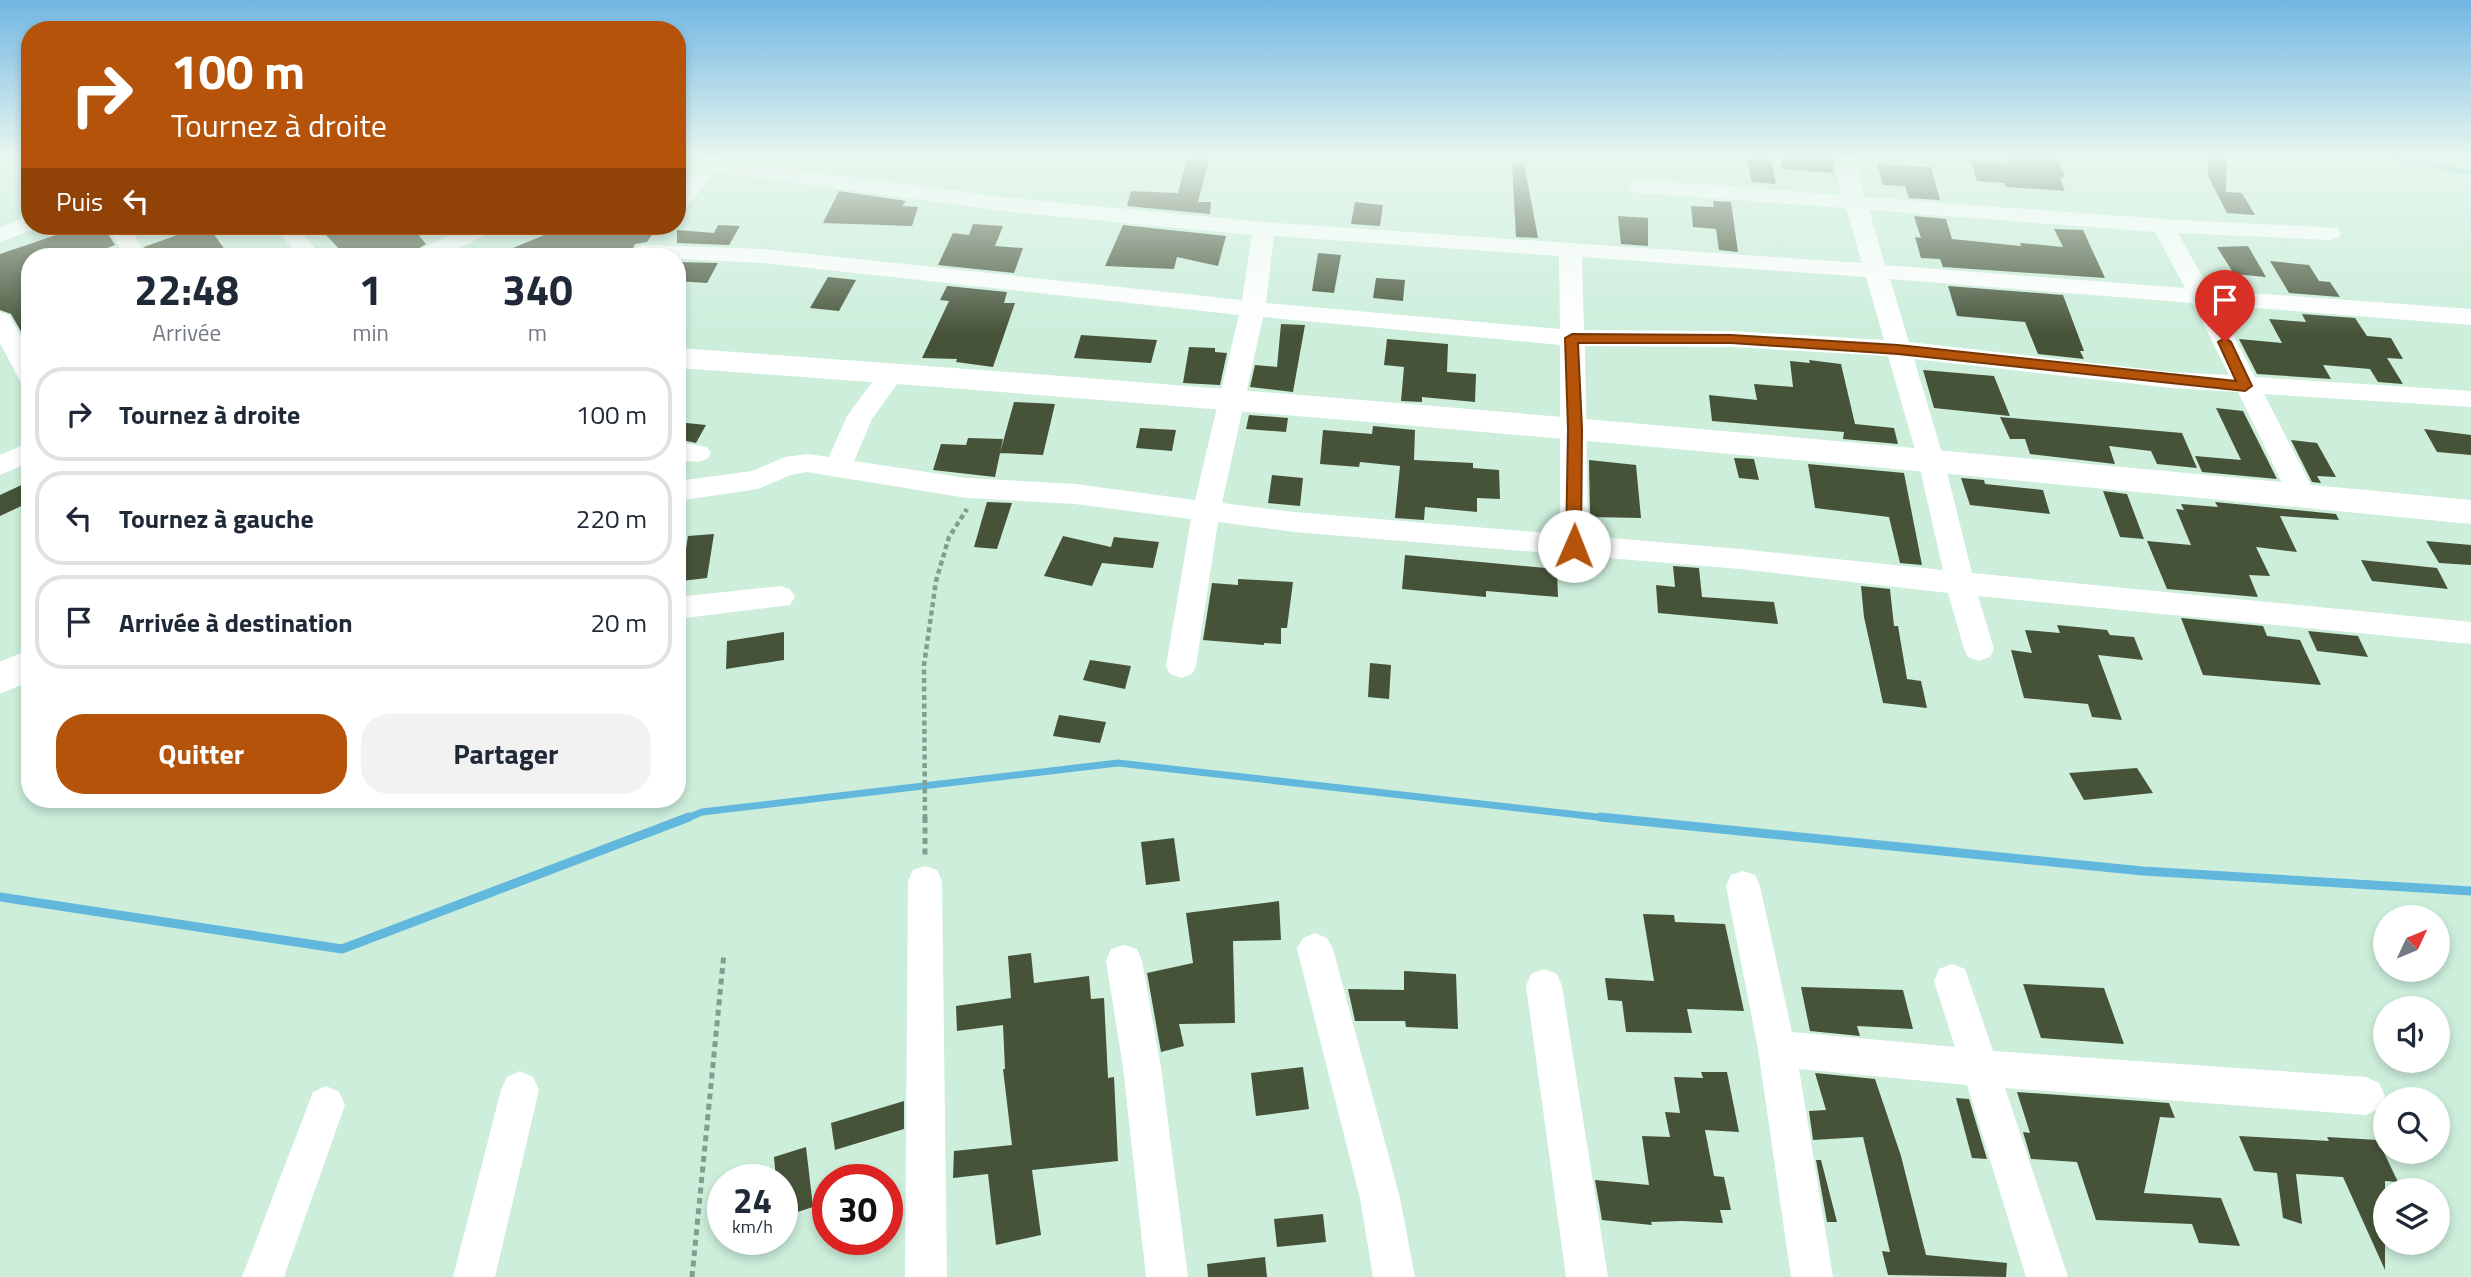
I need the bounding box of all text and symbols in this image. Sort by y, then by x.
text: 100 m [171,33,305,108]
icon: right [56,49,147,140]
text: Tournez à droite [171,101,387,149]
text: Puis [56,182,103,221]
icon: left [117,182,155,220]
text: 22:48 [134,257,239,321]
text: 1 [359,257,382,321]
text: 340 [502,257,573,321]
pin [2195,270,2255,342]
icon: arrive [2206,281,2244,319]
text: Arrivée [152,315,221,350]
text: min [352,315,389,350]
text: m [528,315,547,350]
icon: right [60,395,98,433]
text: Tournez à droite [119,395,300,434]
text: 100 m [576,395,647,434]
icon: left [60,499,98,537]
text: Tournez à gauche [119,499,314,538]
text: 220 m [576,499,647,538]
position arrow [1537,509,1611,583]
icon: arrive [60,603,98,641]
text: Arrivée à destination [119,603,353,642]
text: 20 m [590,603,647,642]
button: Quitter [56,714,347,794]
button: Partager [361,714,651,794]
north arrow [2373,905,2450,982]
map controls [2373,905,2450,1255]
button: sound [2373,996,2450,1073]
button: search [2373,1087,2450,1164]
speed limit sign: 30 [812,1164,903,1255]
text: 24 [733,1173,772,1227]
button: layers [2373,1178,2450,1255]
text: km/h [732,1213,773,1240]

